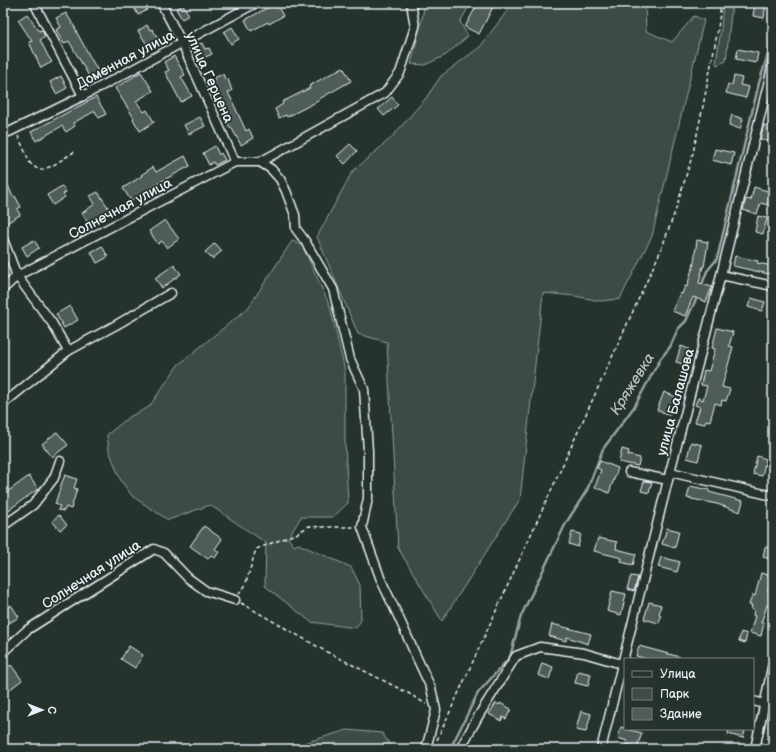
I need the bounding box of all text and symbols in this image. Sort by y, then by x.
street label: Доменная улица [73,26,178,92]
street label: улица Герцена [182,29,238,126]
street label: Солнечная улица [66,174,175,243]
street label: улица Балашова [653,346,698,458]
water label: Кряжевка [606,349,659,419]
street label: Солнечная улица [39,536,144,613]
legend [624,658,754,730]
text: Улица [660,667,696,682]
text: Парк [660,687,690,702]
north arrow [22,690,62,730]
text: С [45,706,58,714]
text: Здание [660,707,702,722]

